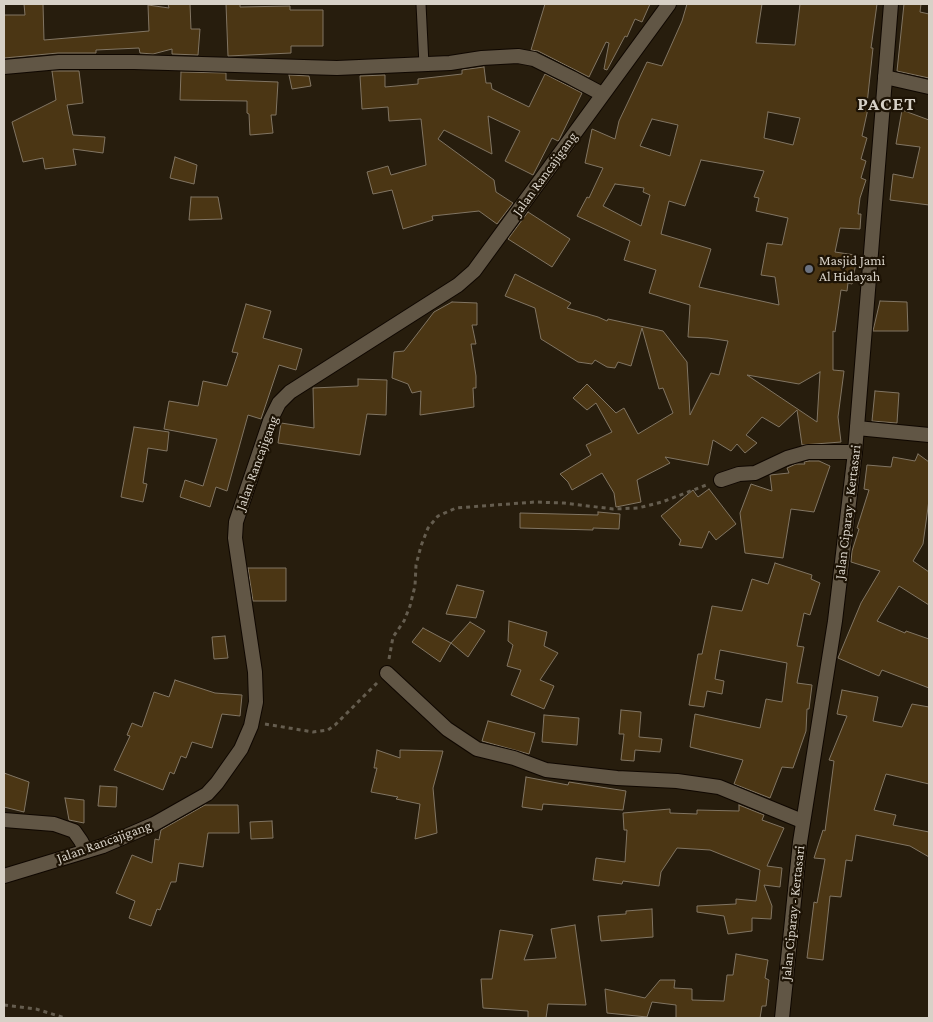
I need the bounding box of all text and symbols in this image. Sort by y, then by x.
district label: PACET [857,93,917,115]
street label: Jalan Rancajigang [509,129,581,219]
place label: Masjid Jami Al Hidayah [819,253,885,286]
marker: Masjid Jami Al Hidayah [803,263,815,275]
street label: Jalan Rancajigang [232,413,282,513]
street label: Jalan Ciparay - Kertasari [831,444,865,580]
street label: Jalan Rancajigang [54,817,154,867]
street label: Jalan Ciparay - Kertasari [778,845,808,981]

